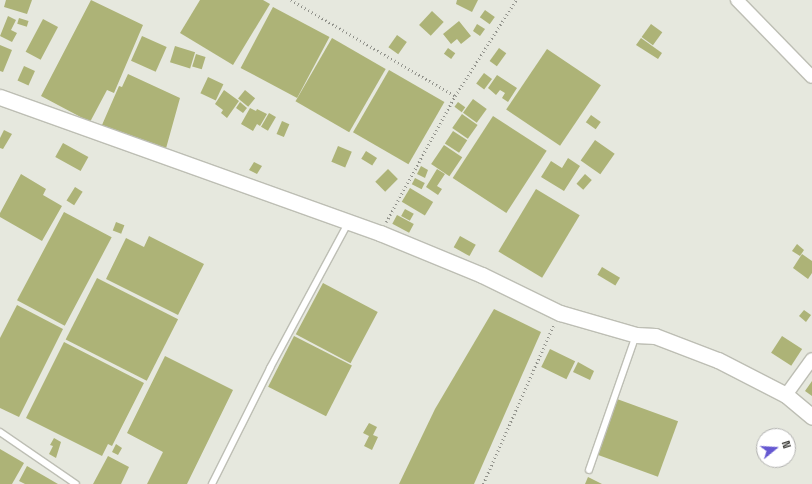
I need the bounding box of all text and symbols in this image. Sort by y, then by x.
north arrow [756,428,796,468]
text: N [779,439,794,450]

